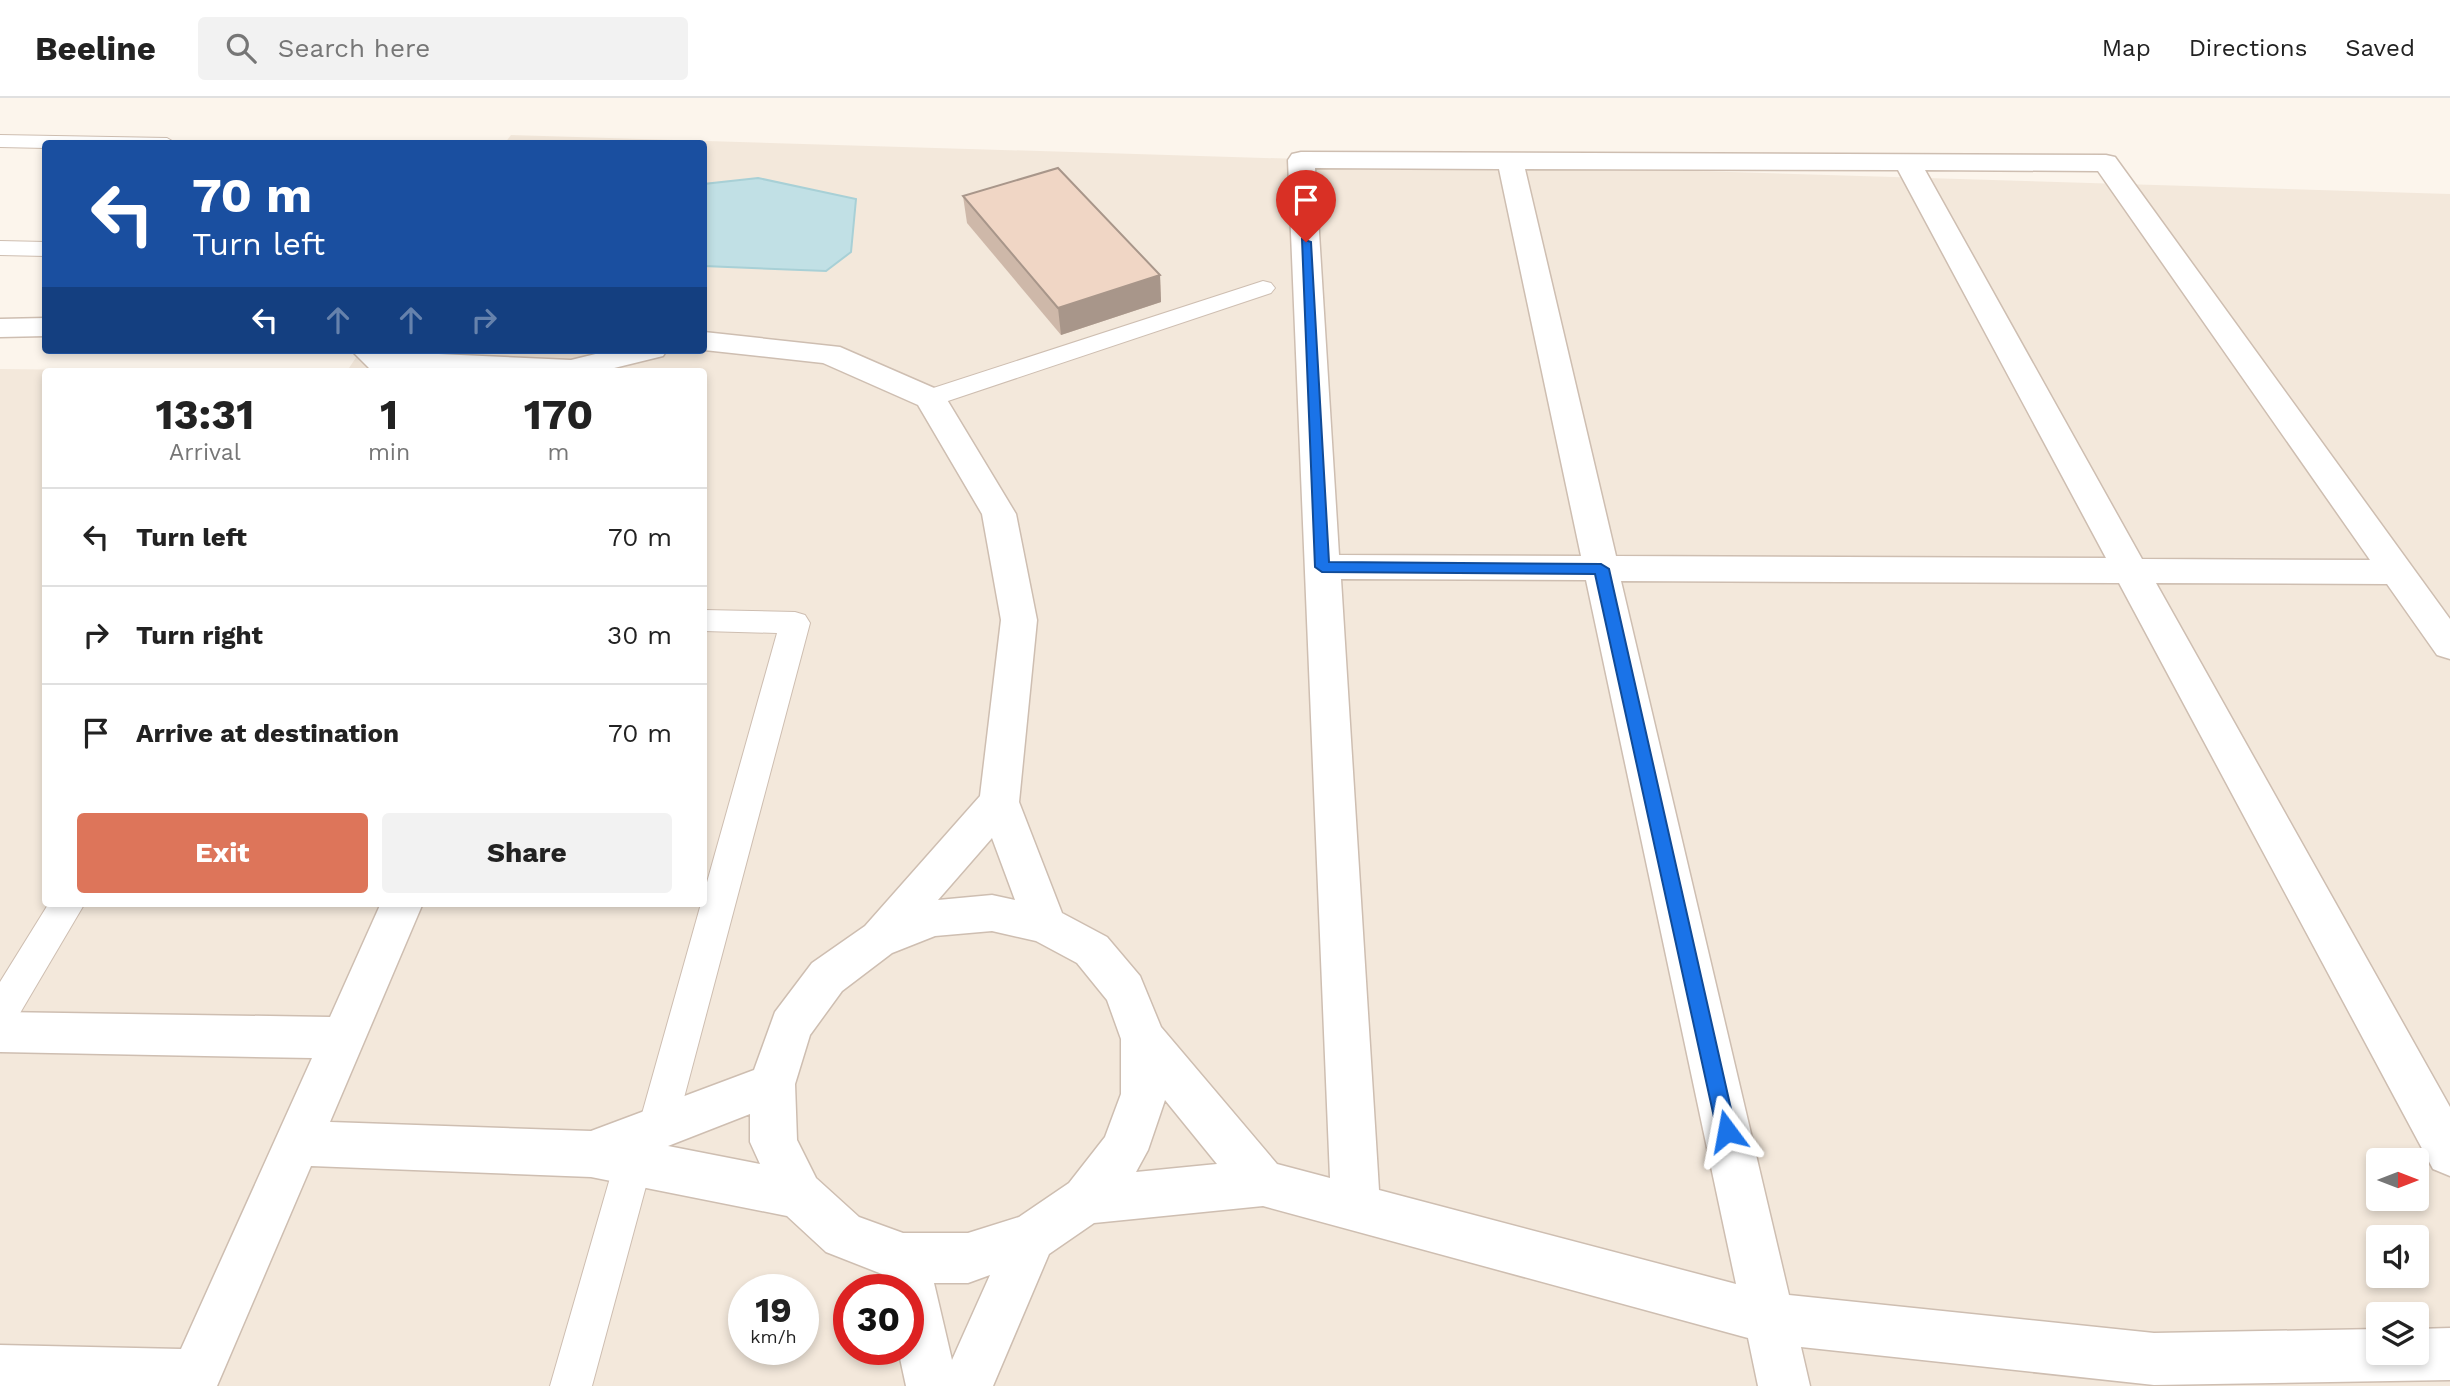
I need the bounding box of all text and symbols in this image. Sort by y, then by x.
search box [198,17,688,80]
text: Beeline [35,29,156,68]
icon: search [222,29,260,67]
text: Search here [278,33,430,63]
text: Map [2102,34,2151,62]
text: Directions [2189,34,2307,62]
text: Saved [2345,34,2415,62]
text: 70 m [192,166,312,224]
icon: left [77,168,168,259]
pin [1276,170,1336,242]
icon: arrive [1287,181,1325,219]
text: Turn left [192,225,325,263]
icon: left [246,301,284,339]
icon: ahead [319,301,357,339]
icon: ahead [392,301,430,339]
icon: right [465,301,503,339]
text: 13:31 [156,390,254,439]
text: 1 [380,390,398,439]
text: 170 [524,390,593,439]
text: Arrival [169,439,241,466]
text: min [368,439,410,466]
text: m [548,439,570,466]
icon: left [77,518,115,556]
text: Turn left [136,522,247,552]
text: 70 m [608,522,672,552]
icon: right [77,616,115,654]
text: Turn right [136,620,263,650]
text: 30 m [607,620,672,650]
icon: arrive [77,714,115,752]
text: Arrive at destination [136,718,399,748]
text: 70 m [608,718,672,748]
button: Exit [77,813,368,893]
button: Share [382,813,672,893]
position arrow [1690,1094,1764,1168]
north arrow [2366,1148,2429,1211]
map controls [2366,1148,2429,1365]
button: sound [2366,1225,2429,1288]
speed limit sign: 30 [833,1274,924,1365]
text: 19 [755,1289,792,1331]
button: layers [2366,1302,2429,1365]
text: km/h [750,1326,797,1347]

